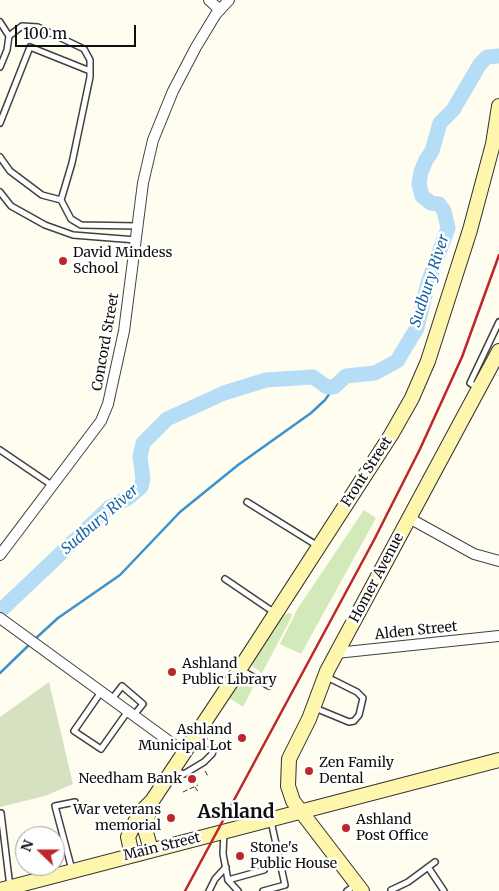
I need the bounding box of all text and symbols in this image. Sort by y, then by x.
scale bar [18,15,139,47]
text: 100 m [23,24,67,43]
water label: Sudbury River [407,232,453,330]
place label: David Mindess School [73,245,172,278]
marker: David Mindess School [57,255,69,267]
street label: Concord Street [89,292,123,392]
street label: Front Street [338,434,396,510]
water label: Sudbury River [58,482,142,558]
street label: Homer Avenue [346,530,408,626]
street label: Alden Street [374,618,458,644]
place label: Ashland Public Library [182,656,277,689]
marker: Ashland Public Library [166,666,178,678]
place label: Ashland Municipal Lot [138,722,232,754]
marker: Ashland Municipal Lot [236,732,248,744]
place label: Zen Family Dental [319,755,394,788]
marker: Zen Family Dental [303,765,315,777]
place label: Needham Bank [78,771,182,787]
marker: Needham Bank [186,773,198,785]
place label: War veterans memorial [73,802,161,834]
district label: Ashland [197,802,275,824]
marker: War veterans memorial [165,812,177,824]
place label: Ashland Post Office [356,812,428,844]
marker: Ashland Post Office [340,822,352,834]
north arrow [15,826,65,876]
street label: Main Street [122,829,202,865]
text: N [17,837,37,854]
place label: Stone's Public House [250,840,337,872]
marker: Stone's Public House [234,850,246,862]

